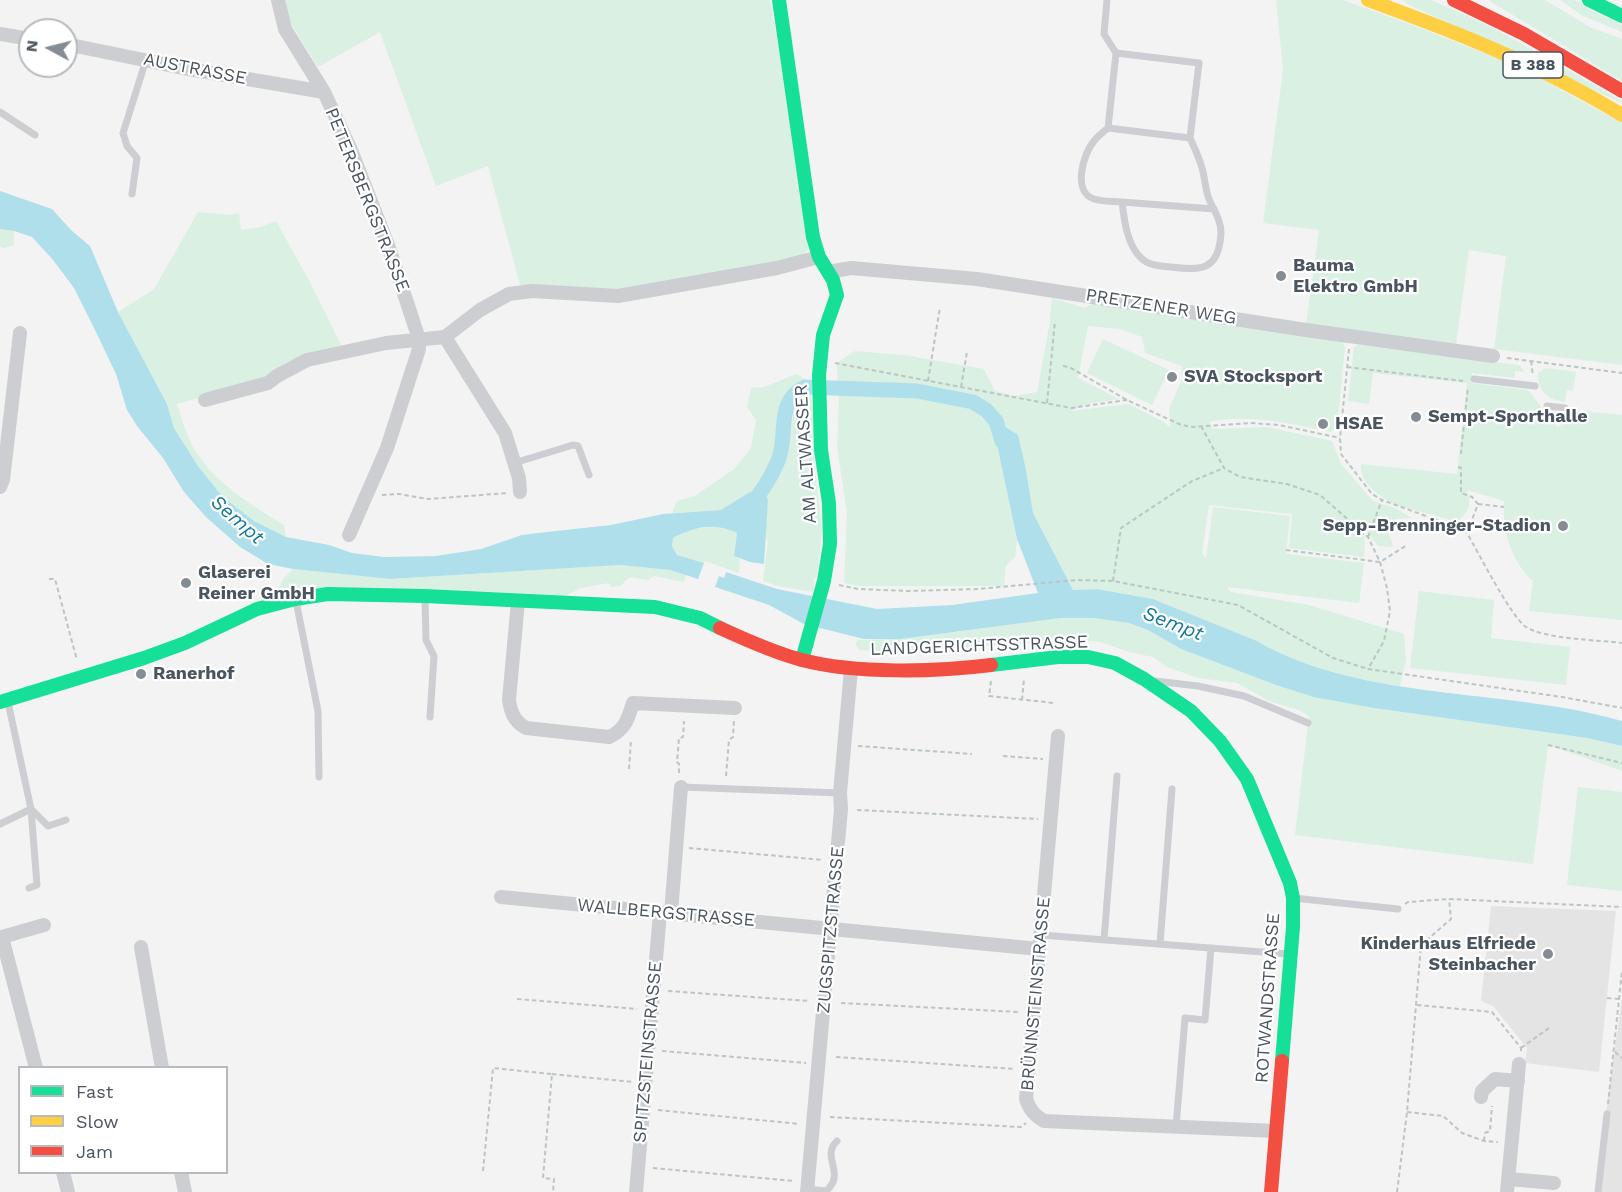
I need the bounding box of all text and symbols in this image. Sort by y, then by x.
north arrow [18,18,78,78]
text: N [21,39,42,53]
street label: AUSTRASSE [142,48,248,90]
road number: B 388 [1503,52,1563,78]
street label: PETERSBERGSTRASSE [320,105,414,295]
place label: Bauma Elektro GmbH [1293,255,1418,298]
marker: Bauma Elektro GmbH [1274,269,1288,283]
street label: PRETZENER WEG [1084,284,1238,330]
place label: SVA Stocksport [1184,366,1322,388]
marker: SVA Stocksport [1165,370,1179,384]
street label: AM ALTWASSER [790,384,822,524]
place label: Sempt-Sporthalle [1428,406,1588,428]
marker: Sempt-Sporthalle [1409,410,1423,424]
place label: HSAE [1335,413,1383,435]
marker: HSAE [1316,417,1330,431]
water label: Sempt [205,490,269,550]
place label: Sepp-Brenninger-Stadion [1323,515,1551,537]
marker: Sepp-Brenninger-Stadion [1556,519,1570,533]
place label: Glaserei Reiner GmbH [198,562,315,604]
marker: Glaserei Reiner GmbH [179,576,193,590]
water label: Sempt [1139,602,1207,646]
street label: LANDGERICHTSSTRASSE [870,631,1088,661]
place label: Ranerhof [153,663,234,685]
marker: Ranerhof [134,667,148,681]
street label: ZUGSPITZSTRASSE [813,846,849,1014]
street label: WALLBERGSTRASSE [576,894,756,932]
street label: BRÜNNSTEINSTRASSE [1017,896,1055,1092]
street label: ROTWANDSTRASSE [1251,912,1285,1084]
place label: Kinderhaus Elfriede Steinbacher [1360,933,1536,976]
marker: Kinderhaus Elfriede Steinbacher [1541,947,1555,961]
street label: SPITZSTEINSTRASSE [629,960,667,1144]
legend [18,1066,228,1174]
text: Fast [76,1081,113,1102]
text: Slow [76,1111,119,1132]
text: Jam [76,1141,113,1162]

